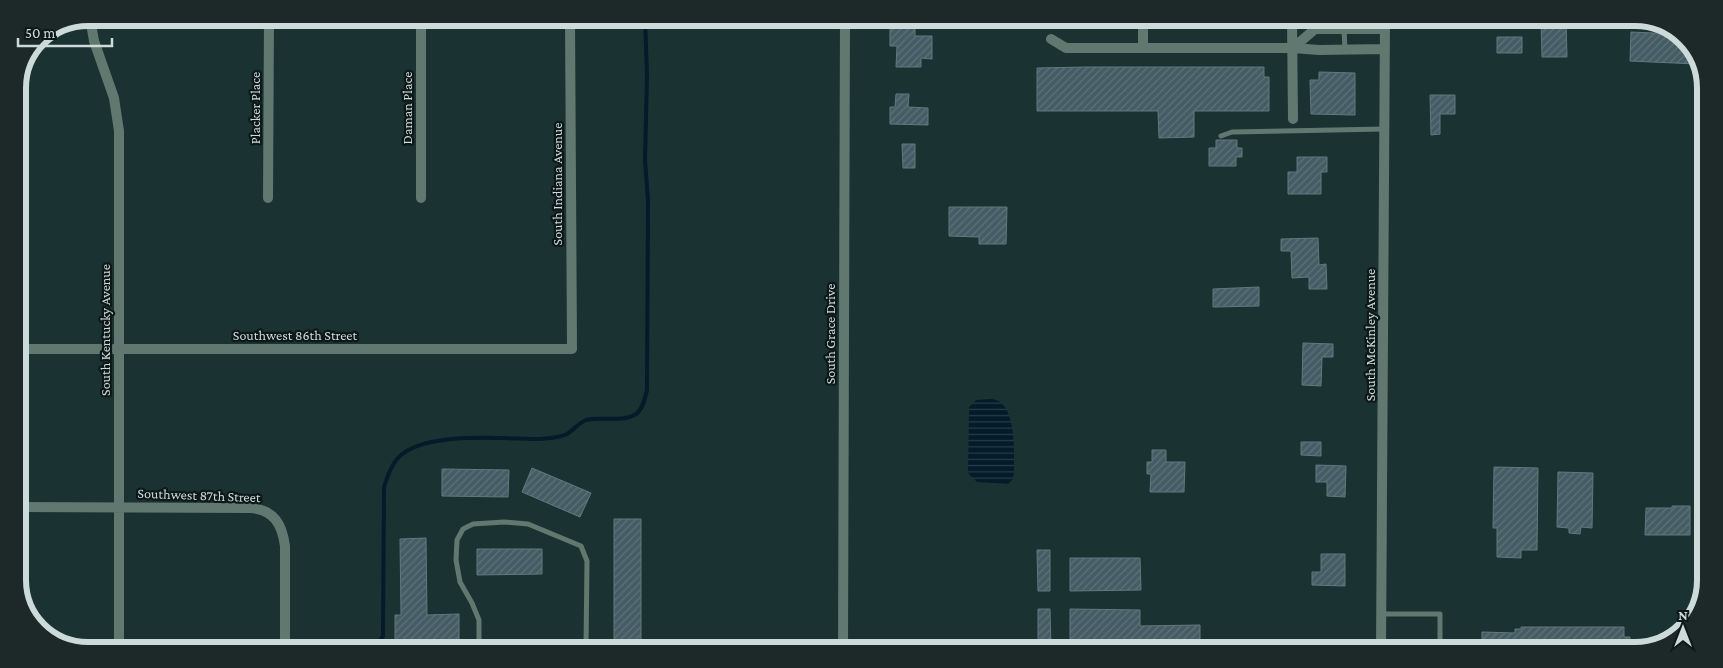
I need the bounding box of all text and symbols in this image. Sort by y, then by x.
scale bar [18,15,111,47]
text: 50 m [25,25,55,41]
street label: Placker Place [247,72,263,144]
street label: Daman Place [399,72,415,144]
street label: South Indiana Avenue [549,123,565,245]
street label: South Kentucky Avenue [97,264,113,396]
street label: South McKinley Avenue [1362,269,1378,401]
street label: South Grace Drive [822,284,838,384]
street label: Southwest 86th Street [233,327,358,343]
street label: Southwest 87th Street [137,485,261,505]
north arrow [1658,603,1708,653]
text: N [1678,607,1688,623]

